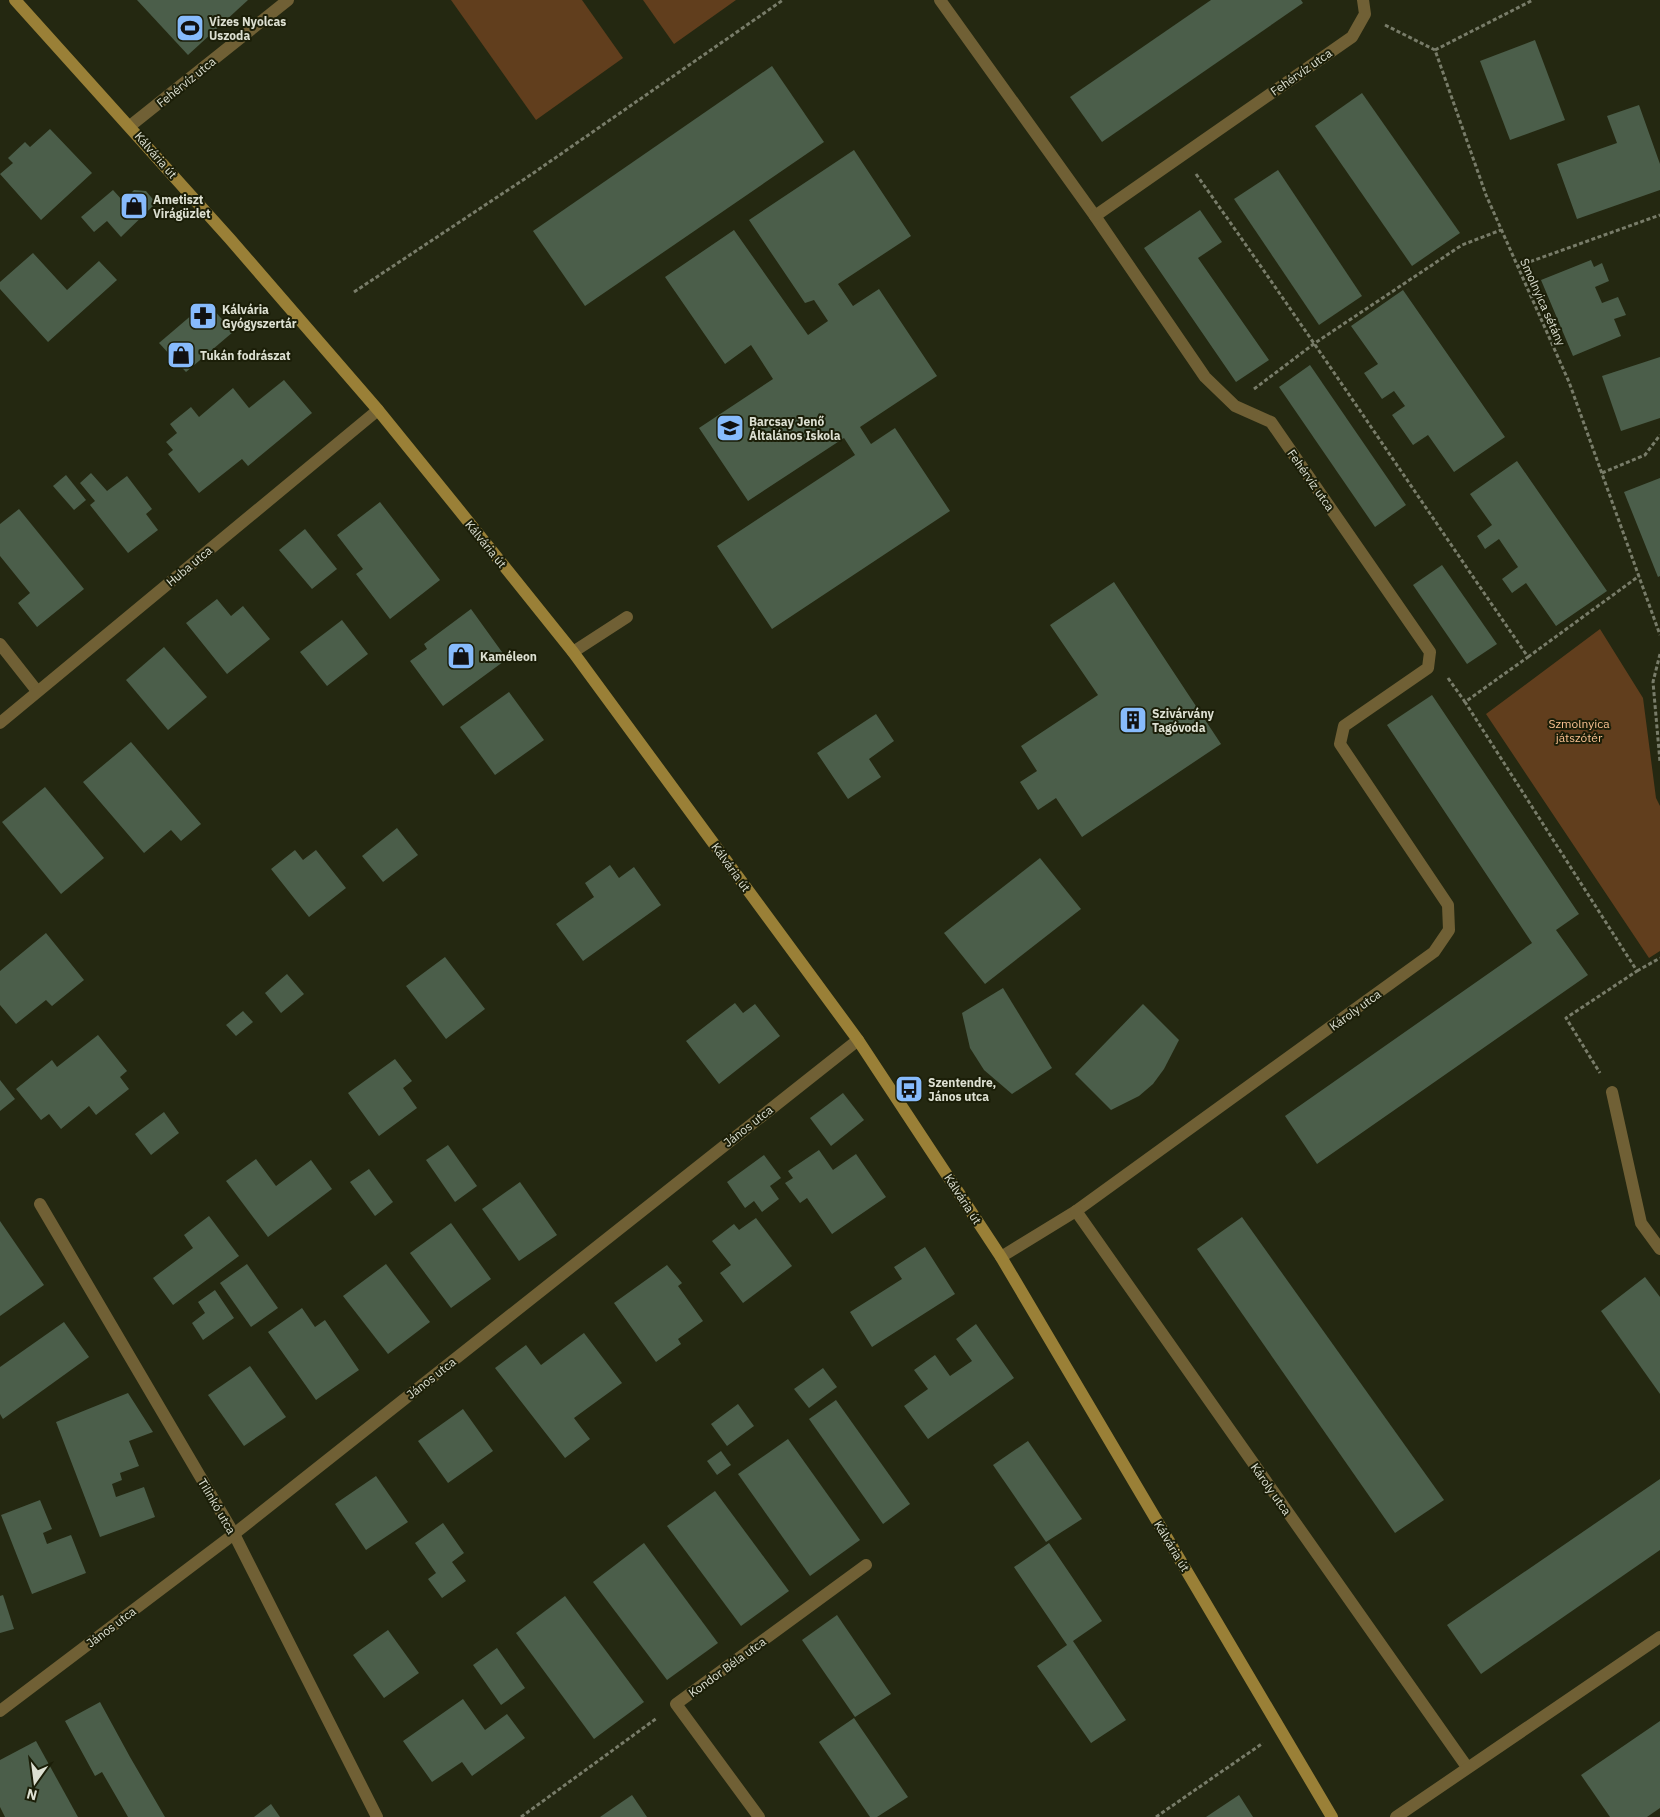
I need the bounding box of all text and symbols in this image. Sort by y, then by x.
sports icon: Vizes Nyolcas Uszoda [175,13,205,43]
place label: Vizes Nyolcas Uszoda [209,14,286,43]
street label: Fehérvíz utca [1267,45,1335,99]
street label: Fehérvíz utca [153,53,219,110]
street label: Kálvária út [132,129,180,181]
shop icon: Ametiszt Virágüzlet [119,191,149,221]
place label: Ametiszt Virágüzlet [153,192,211,221]
street label: Smolnyica sétány [1517,256,1569,348]
pharmacy icon: Kálvária Gyógyszertár [188,301,218,331]
place label: Kálvária Gyógyszertár [222,302,297,331]
shop icon: Tukán fodrászat [166,340,196,370]
place label: Tukán fodrászat [200,348,291,363]
school or university icon: Barcsay Jenő Általános Iskola [715,413,745,443]
place label: Barcsay Jenő Általános Iskola [749,414,841,443]
street label: Fehérvíz utca [1284,446,1338,514]
street label: Kálvária út [462,517,510,571]
street label: Huba utca [163,542,215,589]
shop icon: Kaméleon [446,641,476,671]
place label: Kaméleon [480,649,537,664]
building icon: Szivárvány Tagóvoda [1118,705,1148,735]
place label: Szivárvány Tagóvoda [1152,706,1214,735]
park label: Szmolnyica játszótér [1548,716,1610,745]
street label: Kálvária út [708,840,754,894]
street label: Károly utca [1326,986,1384,1034]
bus stop icon: Szentendre, János utca [894,1074,924,1104]
place label: Szentendre, János utca [928,1075,996,1104]
street label: János utca [720,1102,776,1150]
street label: Kálvária út [941,1171,985,1227]
street label: János utca [403,1354,459,1402]
street label: Károly utca [1248,1460,1295,1518]
street label: Tilinkó utca [195,1475,239,1537]
street label: Kálvária út [1151,1518,1193,1574]
street label: János utca [83,1603,139,1650]
street label: Kondor Béla utca [685,1634,769,1700]
north arrow [10,1757,60,1807]
text: N [25,1785,39,1805]

